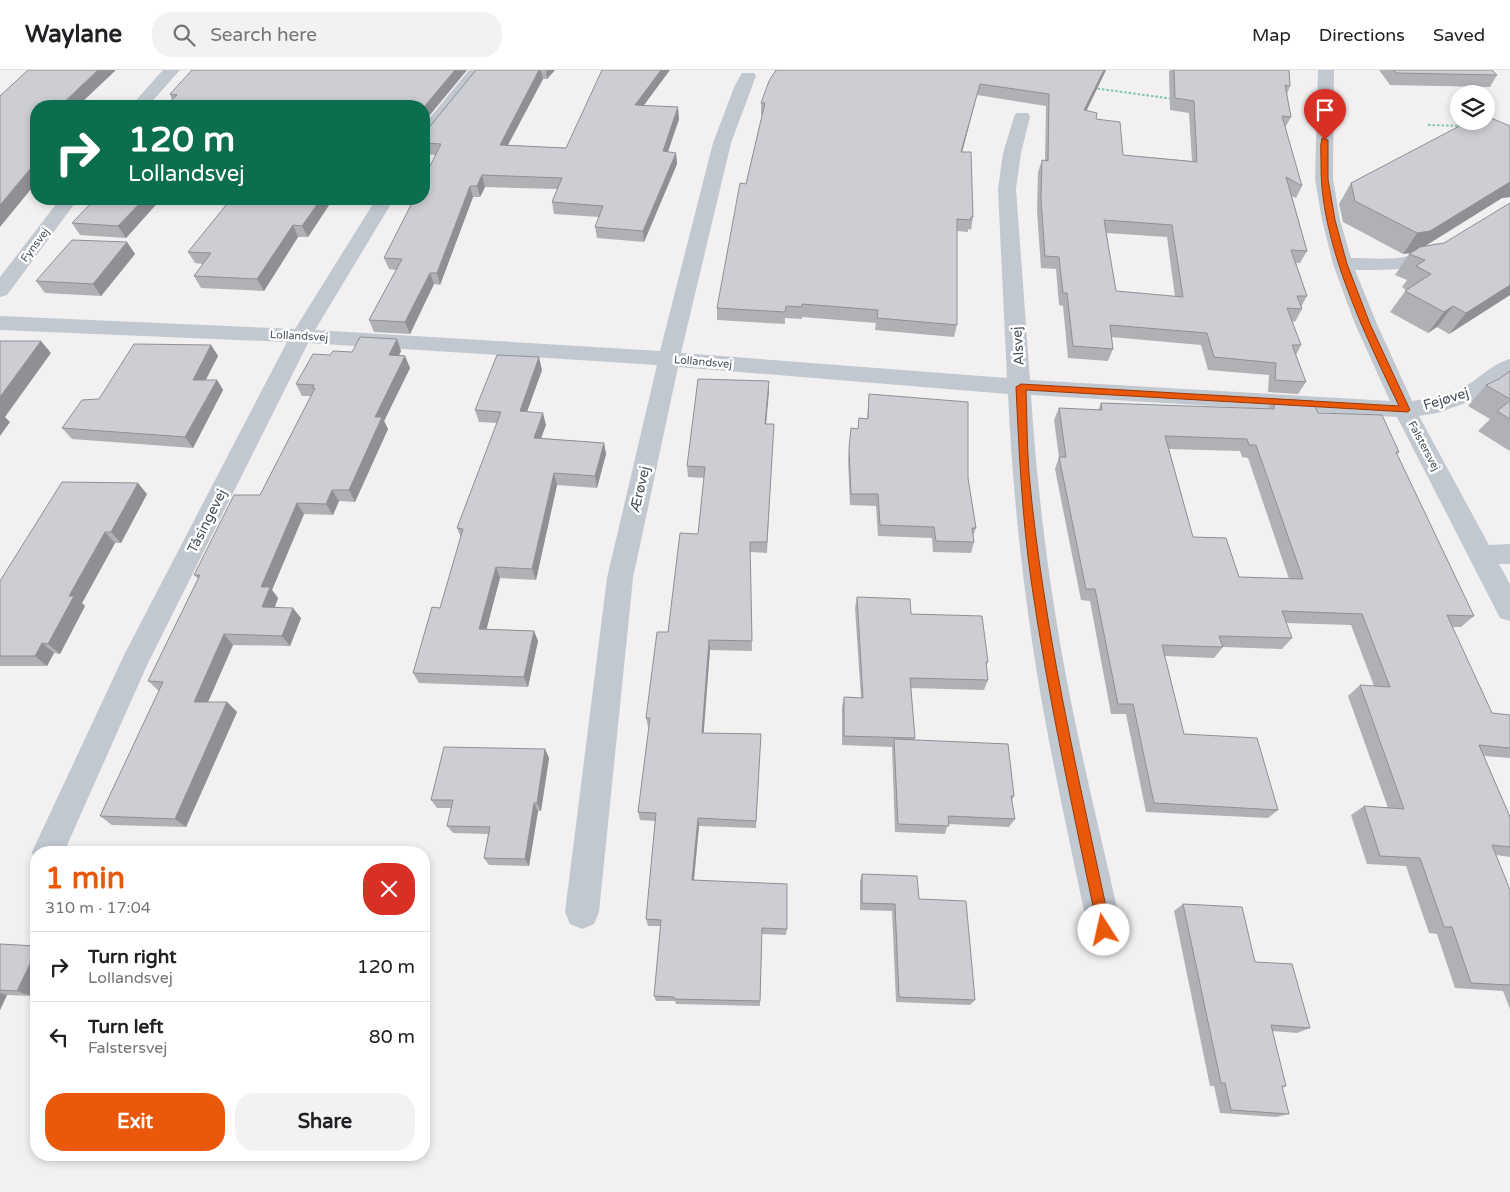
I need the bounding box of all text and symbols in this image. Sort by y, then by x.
search box [152,12,502,57]
text: Waylane [25,20,122,49]
icon: search [170,21,198,49]
text: Search here [210,24,317,46]
text: Map [1252,24,1291,46]
text: Directions [1319,24,1405,46]
text: Saved [1433,24,1485,46]
map controls [1450,85,1495,130]
button: layers [1450,85,1495,130]
pin [1304,89,1346,140]
icon: arrive [1311,96,1339,124]
text: 120 m [128,119,235,161]
icon: right [45,120,110,185]
text: Lollandsvej [128,161,245,187]
street label: Fynsvej [18,225,52,265]
street label: Alsvej [1008,326,1028,366]
street label: Lollandsvej [270,328,329,344]
street label: Lollandsvej [673,353,733,371]
street label: Fejøvej [1421,384,1471,414]
street label: Falstersvej [1405,419,1443,473]
street label: Ærøvej [626,464,654,514]
street label: Tåsingevej [184,486,230,556]
text: 1 min [45,860,125,897]
button: close [363,863,415,915]
text: 310 m · 17:04 [45,898,151,918]
position arrow [1077,903,1129,955]
text: Turn right [88,946,176,968]
icon: right [45,953,73,981]
text: 120 m [357,956,415,978]
text: Lollandsvej [88,968,173,988]
text: Turn left [88,1016,164,1038]
icon: left [45,1023,73,1051]
text: 80 m [369,1026,415,1048]
text: Falstersvej [88,1038,167,1058]
button: Exit [45,1093,225,1151]
button: Share [235,1093,415,1151]

